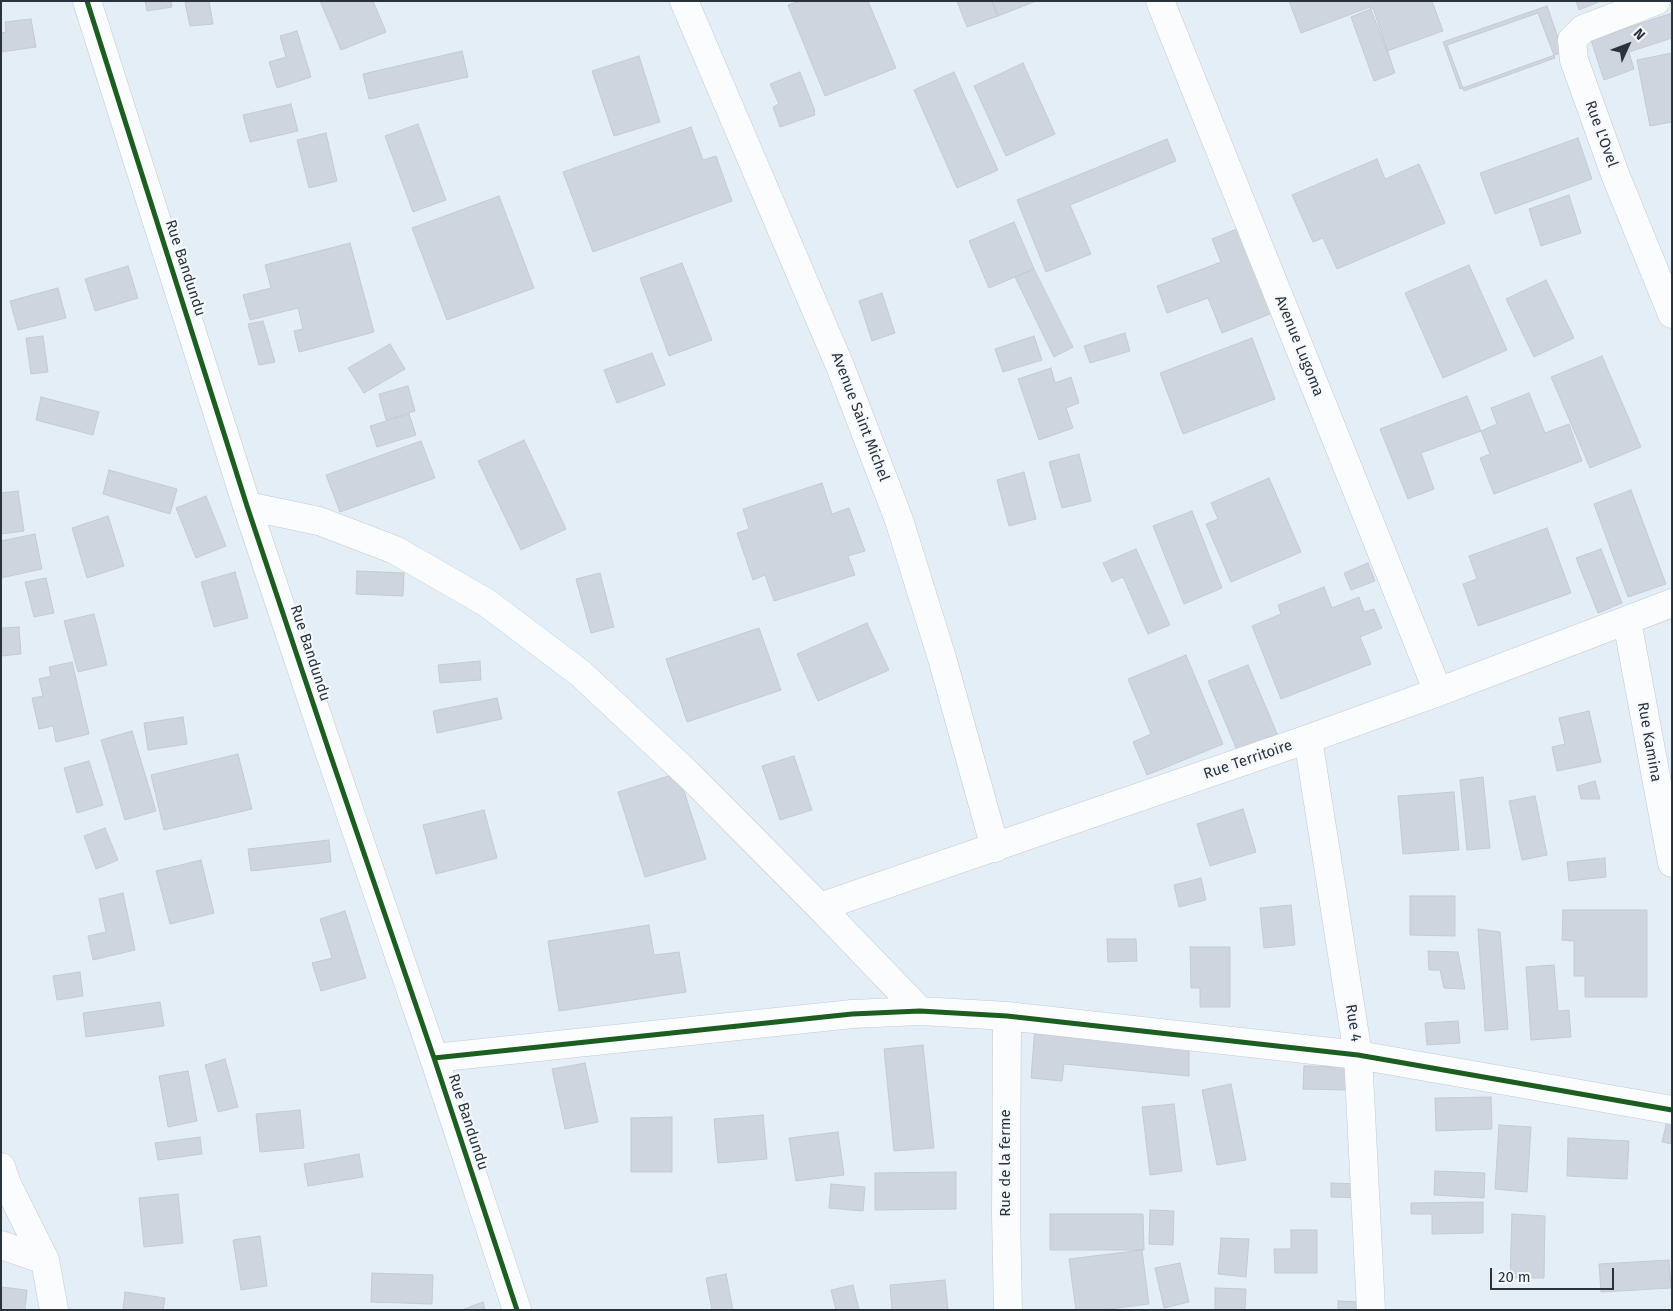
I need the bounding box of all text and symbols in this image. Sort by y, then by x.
north arrow [1603,20,1653,70]
text: N [1630,25,1649,44]
street label: Rue L'Ovel [1581,98,1621,170]
street label: Rue Bandundu [161,218,209,318]
street label: Avenue Lugoma [1271,293,1327,399]
street label: Avenue Saint Michel [827,350,893,484]
street label: Rue Bandundu [286,603,334,703]
street label: Rue Kamina [1633,701,1665,783]
street label: Rue Territoire [1201,736,1295,784]
street label: Rue 4 [1341,1003,1365,1043]
street label: Rue Bandundu [444,1072,492,1172]
street label: Rue de la ferme [997,1109,1015,1217]
scale bar [1493,1258,1617,1290]
text: 20 m [1498,1268,1531,1286]

